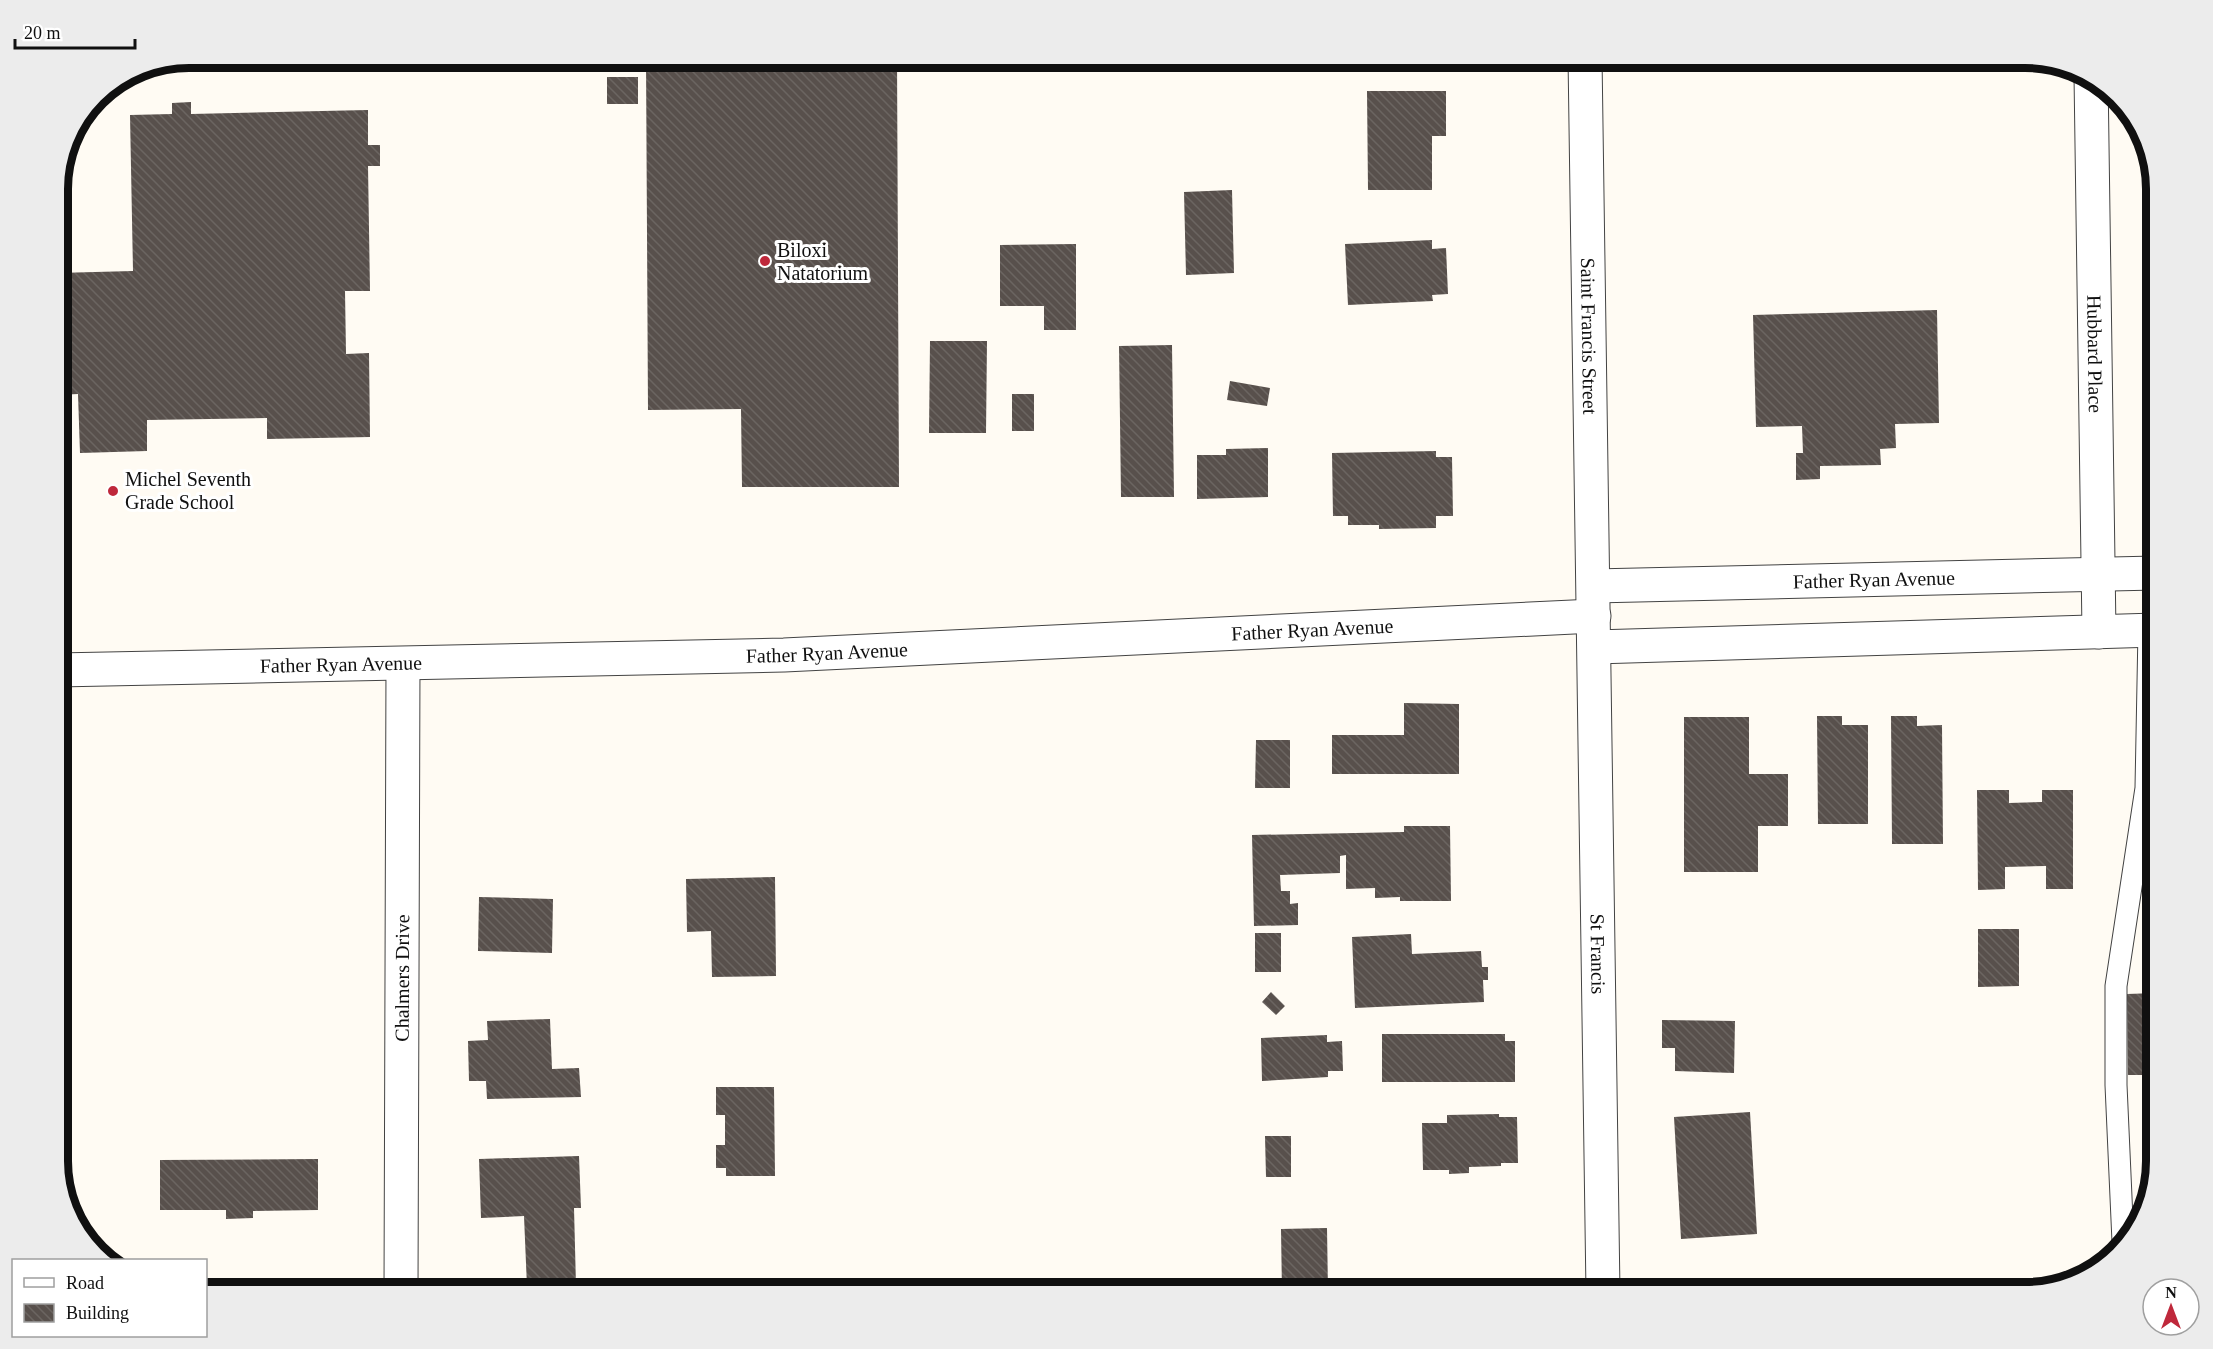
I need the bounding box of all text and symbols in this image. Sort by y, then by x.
scale bar [15,12,135,50]
text: 20 m [24,23,61,43]
place label: Biloxi Natatorium [777,239,869,284]
marker: Biloxi Natatorium [758,254,772,268]
street label: Saint Francis Street [1577,257,1601,415]
street label: Hubbard Place [2083,295,2107,413]
place label: Michel Seventh Grade School [125,468,251,513]
marker: Michel Seventh Grade School [106,484,120,498]
street label: Father Ryan Avenue [1793,567,1955,592]
street label: Father Ryan Avenue [1231,615,1394,644]
street label: Father Ryan Avenue [746,638,908,667]
street label: Father Ryan Avenue [260,651,422,677]
street label: St Francis [1586,913,1610,995]
street label: Chalmers Drive [391,914,413,1042]
legend [12,1259,207,1337]
text: Road [66,1273,104,1293]
north arrow [2141,1277,2201,1337]
text: N [2165,1284,2177,1301]
text: Building [66,1303,129,1323]

